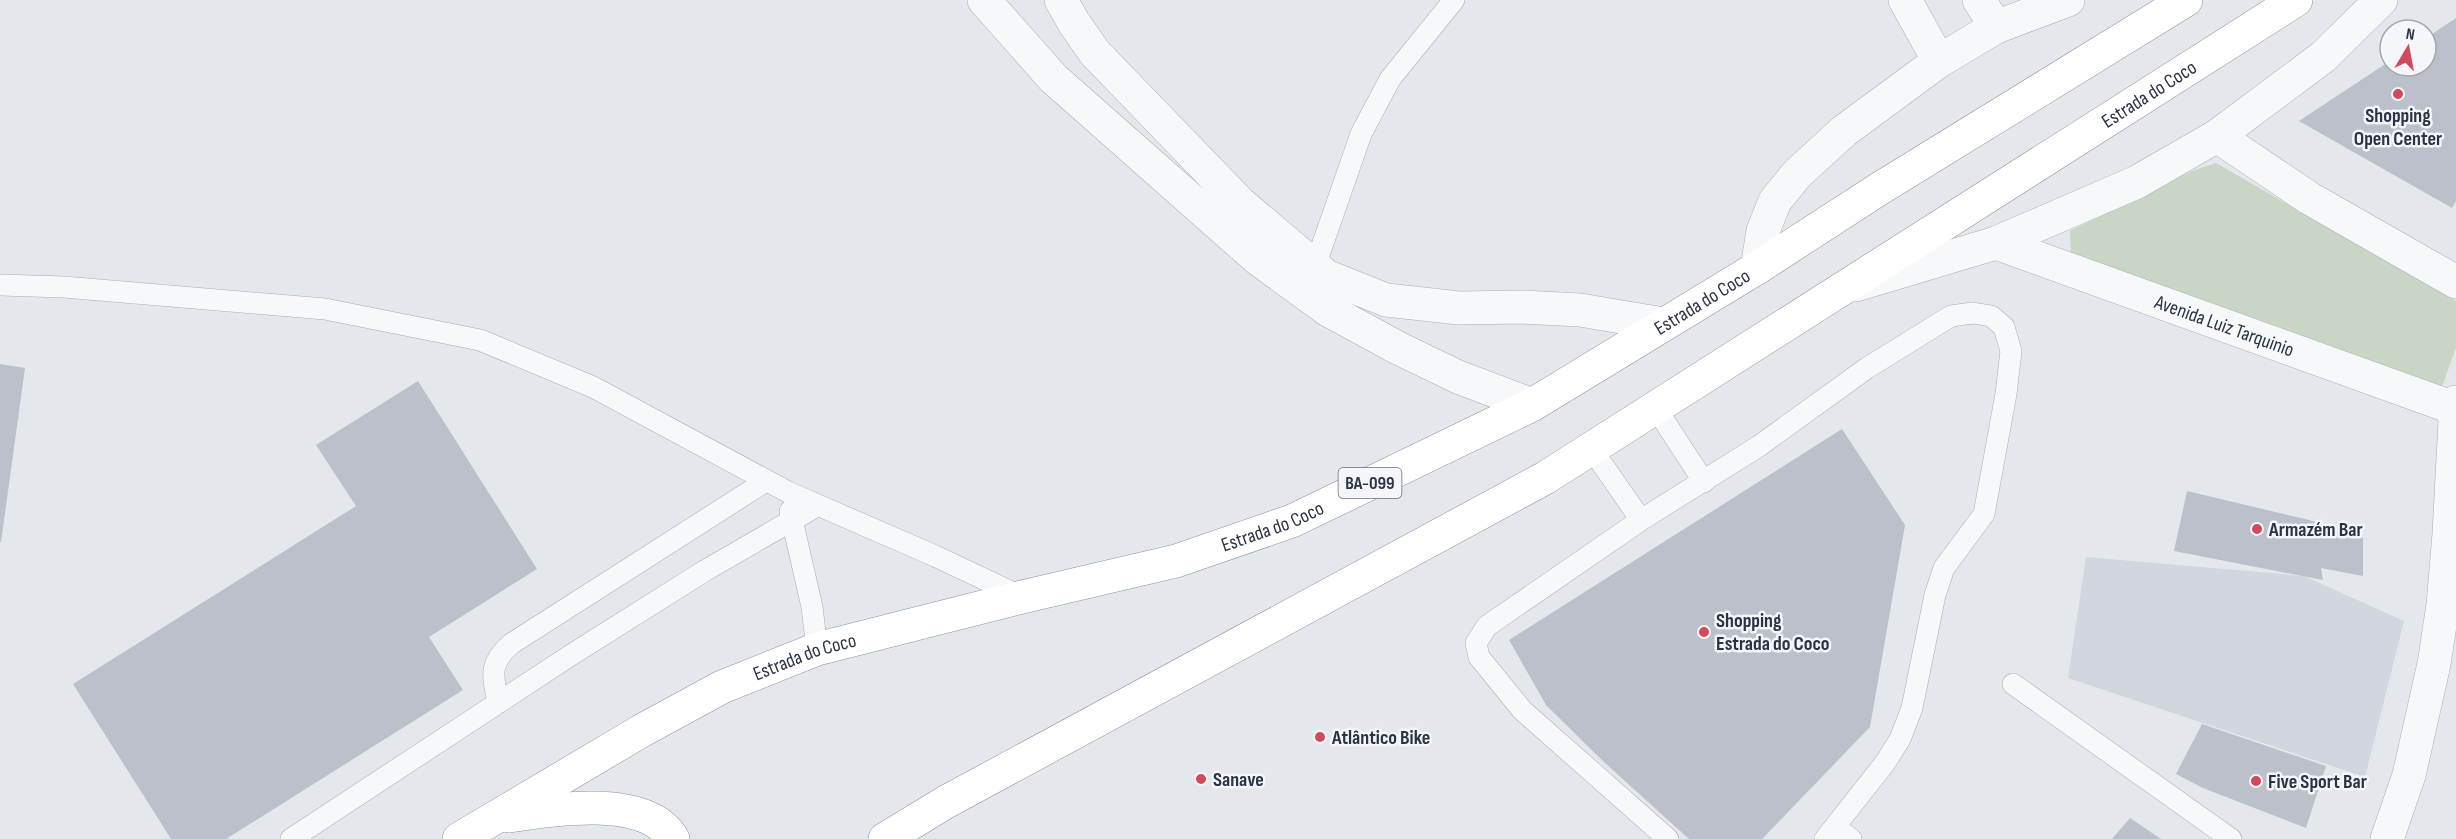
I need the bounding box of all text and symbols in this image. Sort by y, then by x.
north arrow [2378,18,2438,78]
text: N [2404,25,2416,45]
street label: Estrada do Coco [2097,56,2201,134]
marker: Shopping Open Center [2391,87,2405,101]
place label: Shopping Open Center [2354,104,2442,151]
street label: Estrada do Coco [1650,264,1755,341]
street label: Avenida Luiz Tarquinio [2150,290,2297,362]
road number: BA-099 [1338,468,1402,498]
street label: Estrada do Coco [1218,497,1328,558]
place label: Armazém Bar [2268,518,2363,542]
marker: Armazém Bar [2250,522,2264,536]
place label: Shopping Estrada do Coco [1716,609,1830,656]
marker: Shopping Estrada do Coco [1697,625,1711,639]
street label: Estrada do Coco [750,629,859,686]
place label: Atlântico Bike [1331,726,1430,750]
marker: Atlântico Bike [1313,730,1327,744]
place label: Sanave [1213,768,1264,792]
place label: Five Sport Bar [2268,770,2367,794]
marker: Sanave [1194,772,1208,786]
marker: Five Sport Bar [2249,774,2263,788]

